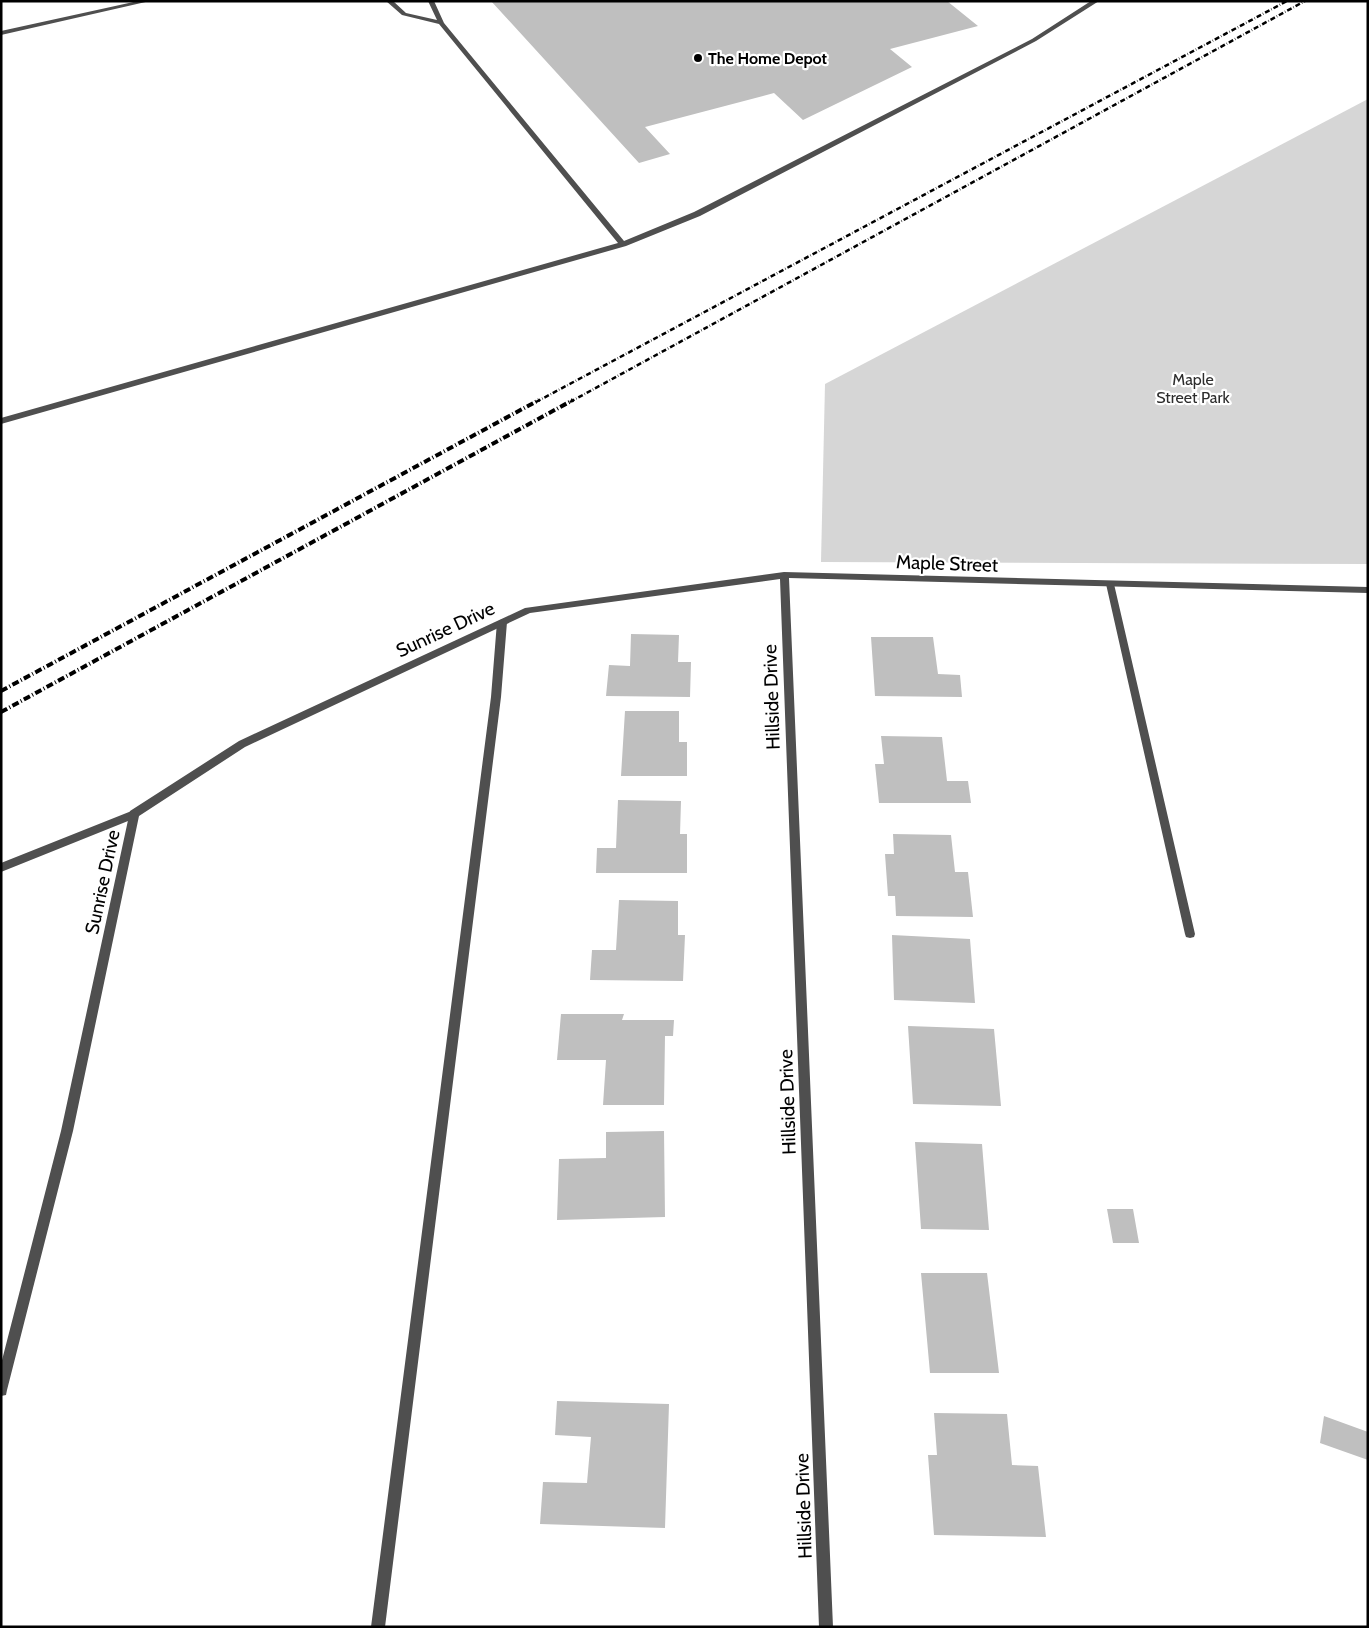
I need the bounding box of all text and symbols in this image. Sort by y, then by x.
place label: The Home Depot [708,49,828,68]
marker: The Home Depot [692,52,704,64]
park label: Maple Street Park [1156,370,1231,407]
street label: Maple Street [895,550,999,577]
street label: Sunrise Drive [392,597,498,662]
street label: Hillside Drive [758,644,785,750]
street label: Sunrise Drive [80,828,125,936]
street label: Hillside Drive [774,1049,801,1155]
street label: Hillside Drive [790,1453,817,1559]

